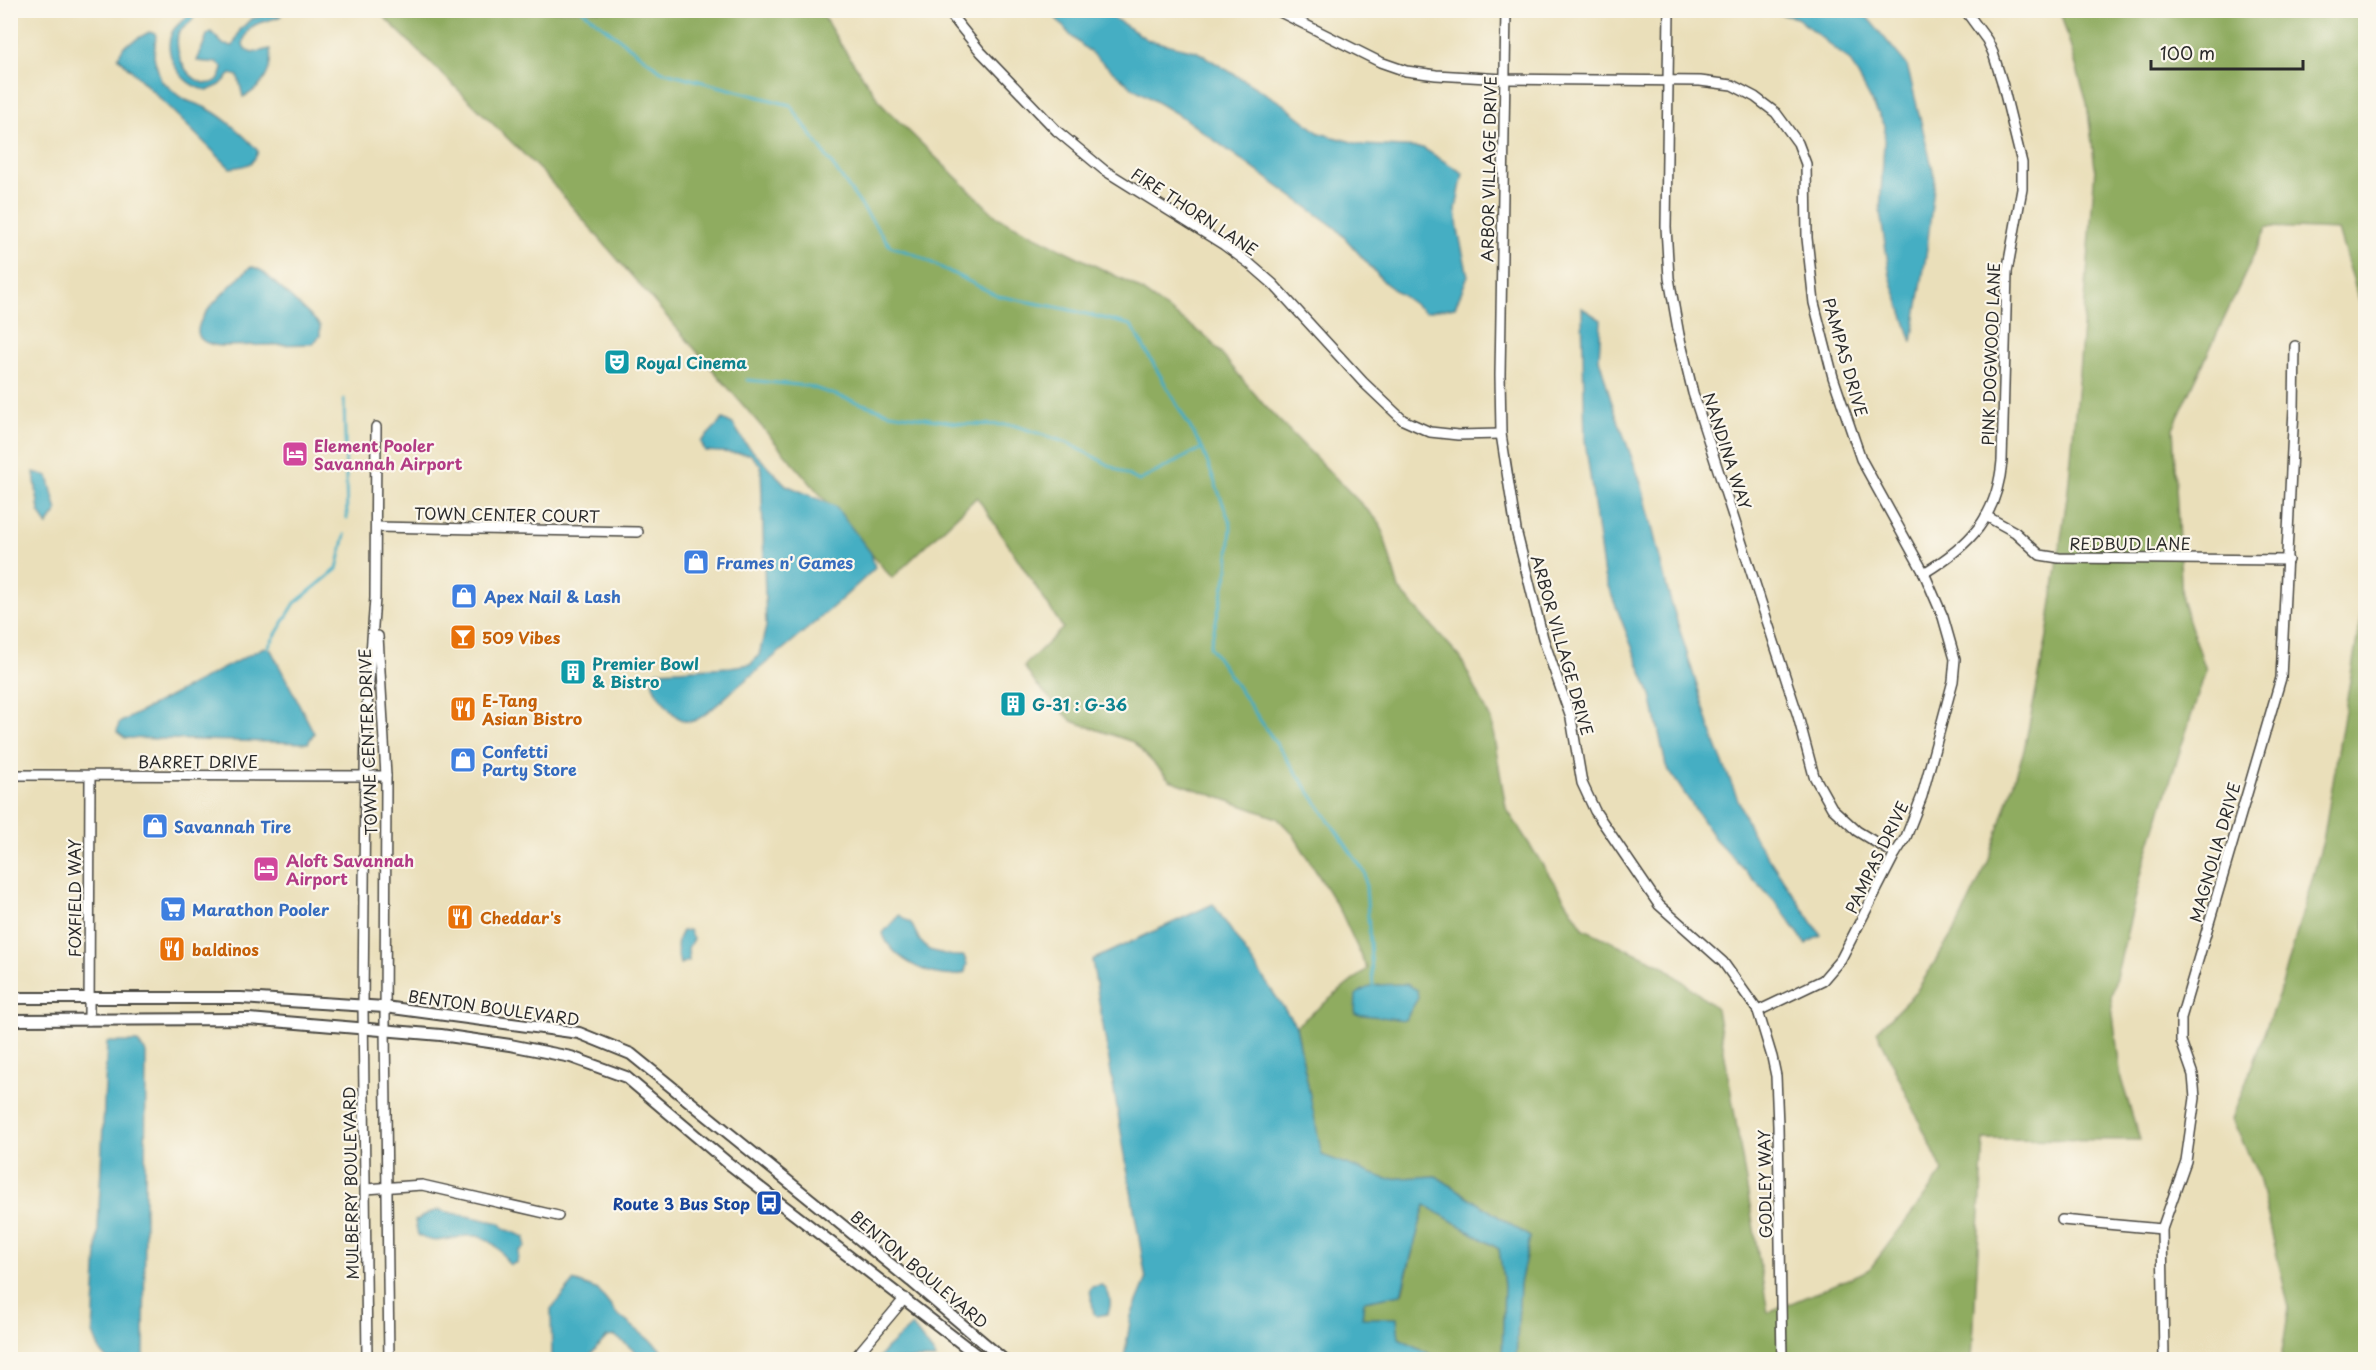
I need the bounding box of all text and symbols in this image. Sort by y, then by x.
scale bar [2151,33,2302,71]
text: 100 m [2160,39,2215,66]
street label: ARBOR VILLAGE DRIVE [1474,76,1502,262]
street label: FIRE THORN LANE [1127,161,1263,261]
street label: PINK DOGWOOD LANE [1975,262,2005,446]
street label: PAMPAS DRIVE [1818,295,1874,419]
theatre icon: Royal Cinema [602,347,632,377]
place label: Royal Cinema [636,350,747,374]
street label: NANDINA WAY [1698,389,1758,513]
place label: Element Pooler Savannah Airport [314,433,463,475]
hotel icon: Element Pooler Savannah Airport [280,439,310,469]
street label: TOWN CENTER COURT [414,500,600,528]
street label: REDBUD LANE [2069,531,2191,555]
shop icon: Frames n' Games [681,547,711,577]
place label: Frames n' Games [716,550,853,574]
street label: ARBOR VILLAGE DRIVE [1526,552,1600,738]
shop icon: Apex Nail & Lash [449,581,479,611]
place label: Apex Nail & Lash [483,584,621,608]
bar icon: 509 Vibes [448,622,478,652]
place label: 509 Vibes [482,625,561,649]
street label: TOWNE CENTER DRIVE [352,648,382,836]
place label: Premier Bowl & Bistro [592,651,699,693]
building icon: Premier Bowl & Bistro [558,657,588,687]
place label: E-Tang Asian Bistro [481,688,582,730]
building icon: G-31 : G-36 [998,689,1028,719]
place label: G-31 : G-36 [1032,692,1127,716]
restaurant icon: E-Tang Asian Bistro [448,694,478,724]
place label: Confetti Party Store [482,739,577,781]
shop icon: Confetti Party Store [448,745,478,775]
street label: BARRET DRIVE [138,749,258,773]
street label: MAGNOLIA DRIVE [2183,779,2245,925]
street label: PAMPAS DRIVE [1838,797,1914,917]
shop icon: Savannah Tire [140,811,170,841]
place label: Savannah Tire [174,814,291,838]
street label: FOXFIELD WAY [62,839,86,957]
place label: Aloft Savannah Airport [286,848,414,890]
hotel icon: Aloft Savannah Airport [251,854,281,884]
supermarket icon: Marathon Pooler [158,894,188,924]
place label: Marathon Pooler [192,897,330,921]
restaurant icon: Cheddar's [445,902,475,932]
place label: Cheddar's [480,905,562,929]
restaurant icon: baldinos [157,934,187,964]
place label: baldinos [192,937,259,961]
street label: BENTON BOULEVARD [407,983,581,1031]
street label: MULBERRY BOULEVARD [336,1086,364,1280]
street label: GODLEY WAY [1751,1130,1777,1238]
bus stop icon: Route 3 Bus Stop [754,1188,784,1218]
place label: Route 3 Bus Stop [613,1191,750,1215]
street label: BENTON BOULEVARD [846,1204,994,1334]

